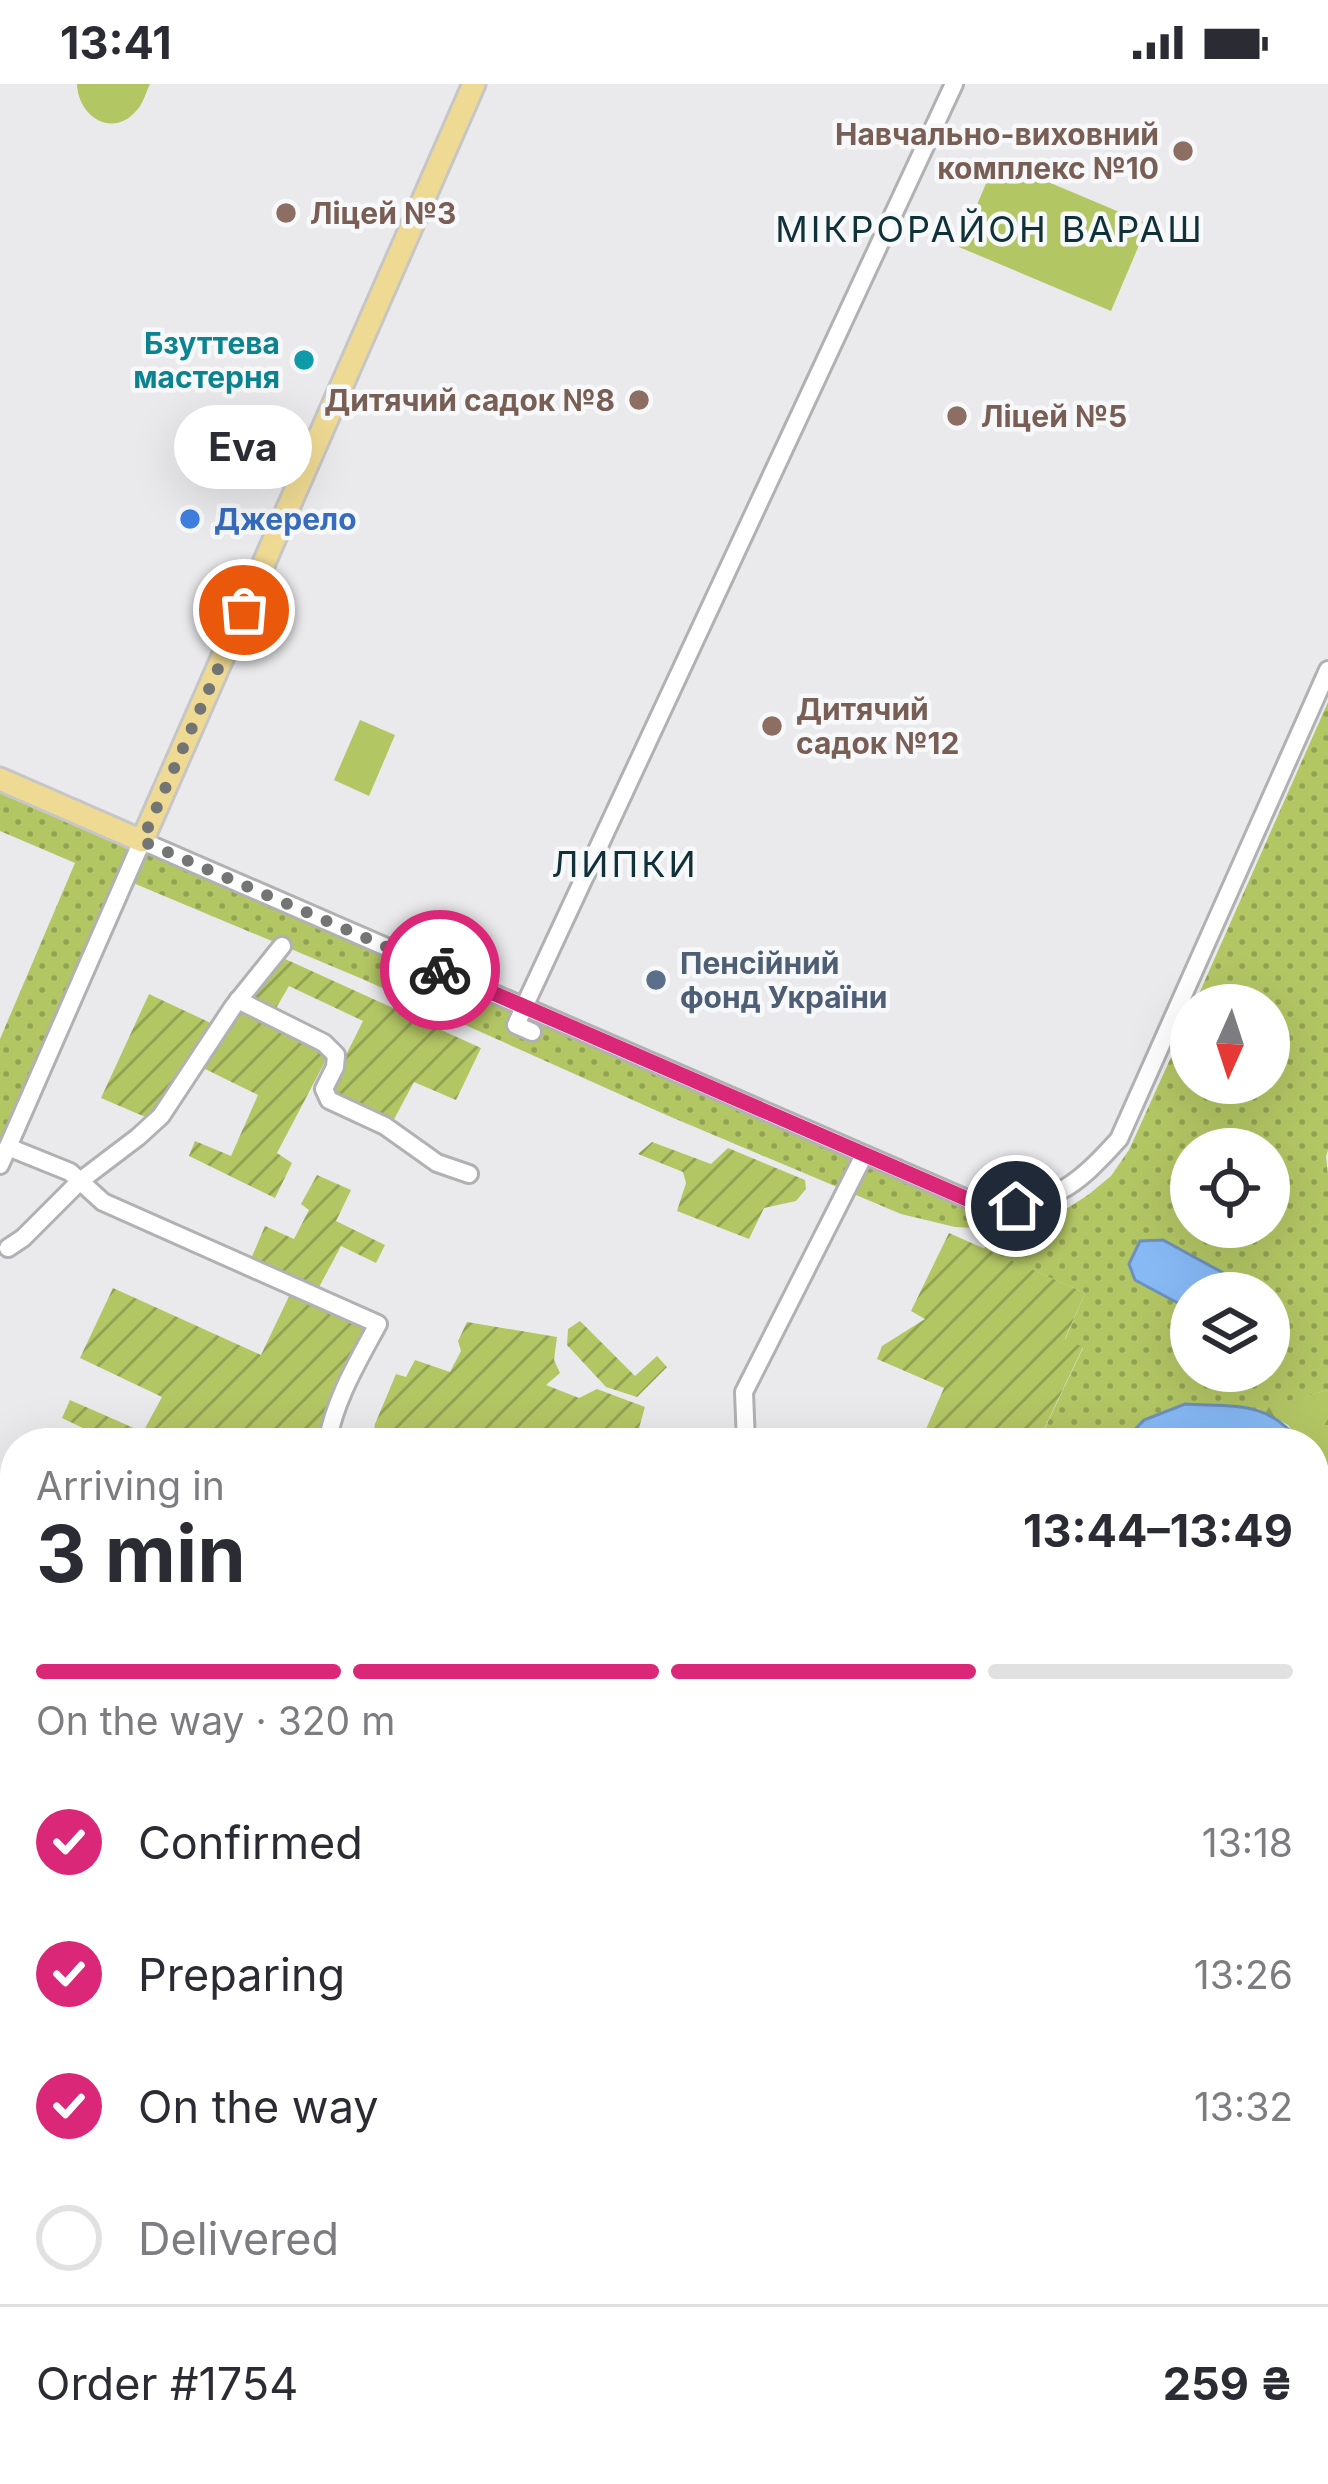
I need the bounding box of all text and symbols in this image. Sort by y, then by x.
text: 13:41 [60,15,172,70]
place label: Навчально-виховний комплекс №10 [835,116,1159,186]
marker: Навчально-виховний комплекс №10 [1170,138,1196,164]
place label: Ліцей №3 [310,195,456,231]
marker: Ліцей №3 [273,200,299,226]
district label: МІКРОРАЙОН ВАРАШ [775,207,1205,251]
place label: Бзуттева мастерня [133,325,280,395]
marker: Бзуттева мастерня [291,347,317,373]
place label: Дитячий садок №8 [324,382,615,418]
marker: Дитячий садок №8 [626,387,652,413]
place label: Ліцей №5 [981,398,1127,434]
marker: Ліцей №5 [944,403,970,429]
callout: Eva [175,406,313,490]
text: Eva [208,423,278,470]
place label: Джерело [214,501,357,537]
marker: Джерело [177,506,203,532]
pin [193,559,295,661]
icon: bag [211,577,277,643]
place label: Дитячий садок №12 [796,691,959,761]
marker: Дитячий садок №12 [759,713,785,739]
district label: ЛИПКИ [551,842,699,886]
courier [380,910,500,1030]
icon: bike [407,937,473,1003]
place label: Пенсійний фонд України [680,945,888,1015]
marker: Пенсійний фонд України [643,967,669,993]
north arrow [1170,984,1290,1104]
map controls [1170,984,1290,1392]
button: locate [1170,1128,1290,1248]
pin [965,1155,1067,1257]
icon: home [983,1173,1049,1239]
button: layers [1170,1272,1290,1392]
text: Arriving in [36,1462,225,1509]
text: 13:44–13:49 [1023,1503,1293,1558]
text: 3 min [36,1506,246,1601]
text: On the way · 320 m [36,1697,395,1744]
icon: check [36,1809,102,1875]
text: Confirmed [138,1815,363,1870]
text: 13:18 [1202,1819,1293,1866]
icon: check [36,1941,102,2007]
text: Preparing [138,1947,345,2002]
text: 13:26 [1194,1951,1293,1998]
icon: check [36,2073,102,2139]
text: On the way [138,2079,379,2134]
text: 13:32 [1194,2083,1293,2130]
text: Delivered [138,2211,339,2266]
text: Order #1754 [36,2356,298,2411]
text: 259 ₴ [1163,2356,1293,2411]

